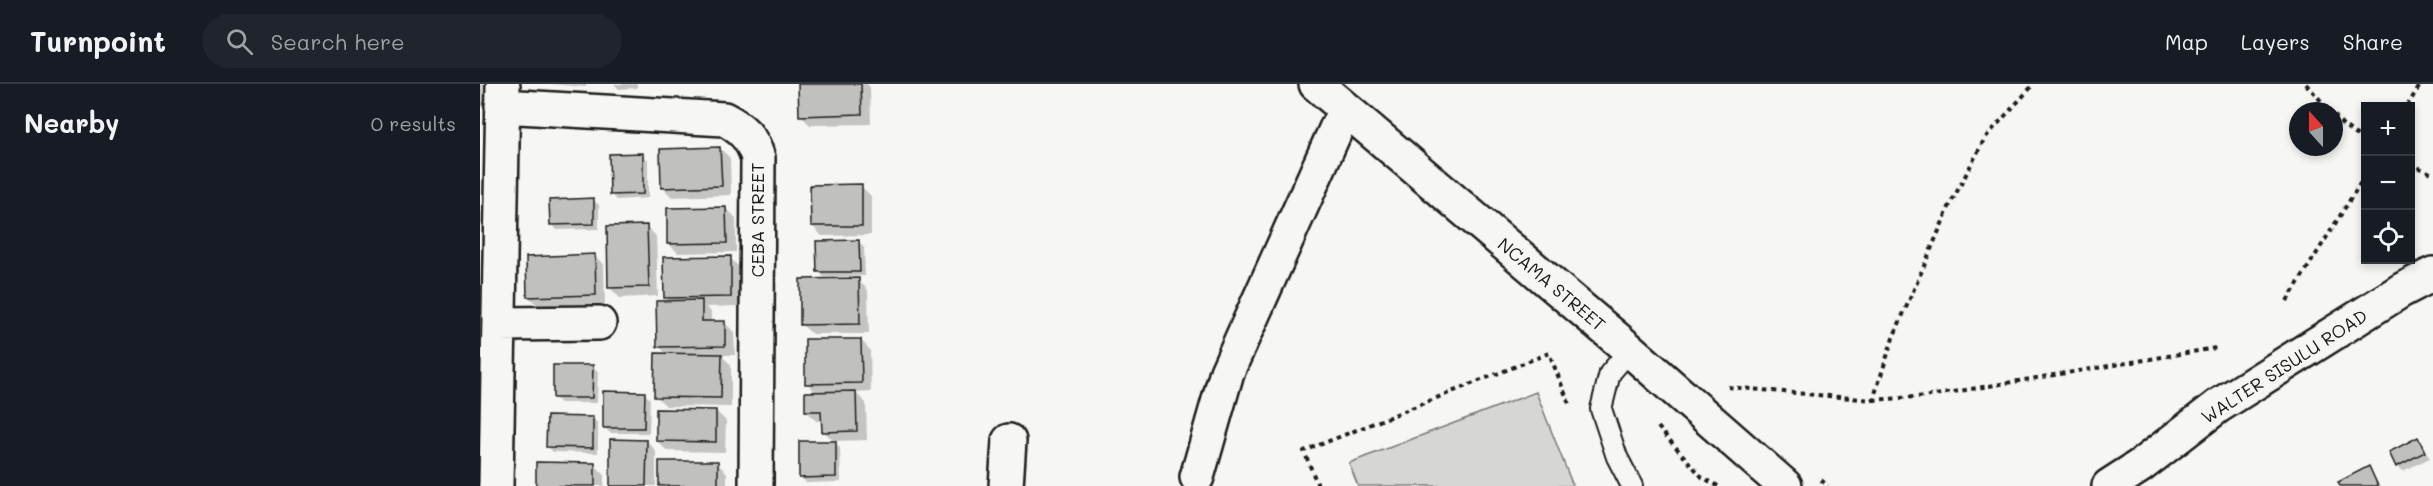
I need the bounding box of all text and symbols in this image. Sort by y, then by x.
search box [202,14,622,68]
text: Turnpoint [30,23,166,59]
icon: search [223,25,256,58]
text: Search here [271,27,405,56]
text: Map [2165,28,2208,55]
text: Layers [2241,28,2310,55]
text: Share [2343,28,2403,55]
north arrow [2289,102,2343,156]
map controls [2361,102,2415,264]
button: + [2361,102,2415,156]
text: Nearby [24,106,119,140]
text: 0 results [371,110,456,136]
button: − [2361,156,2415,210]
street label: CEBA STREET [745,163,769,277]
button: locate [2361,210,2415,264]
street label: NCAMA STREET [1493,232,1611,336]
street label: WALTER SISULU ROAD [2196,303,2372,429]

